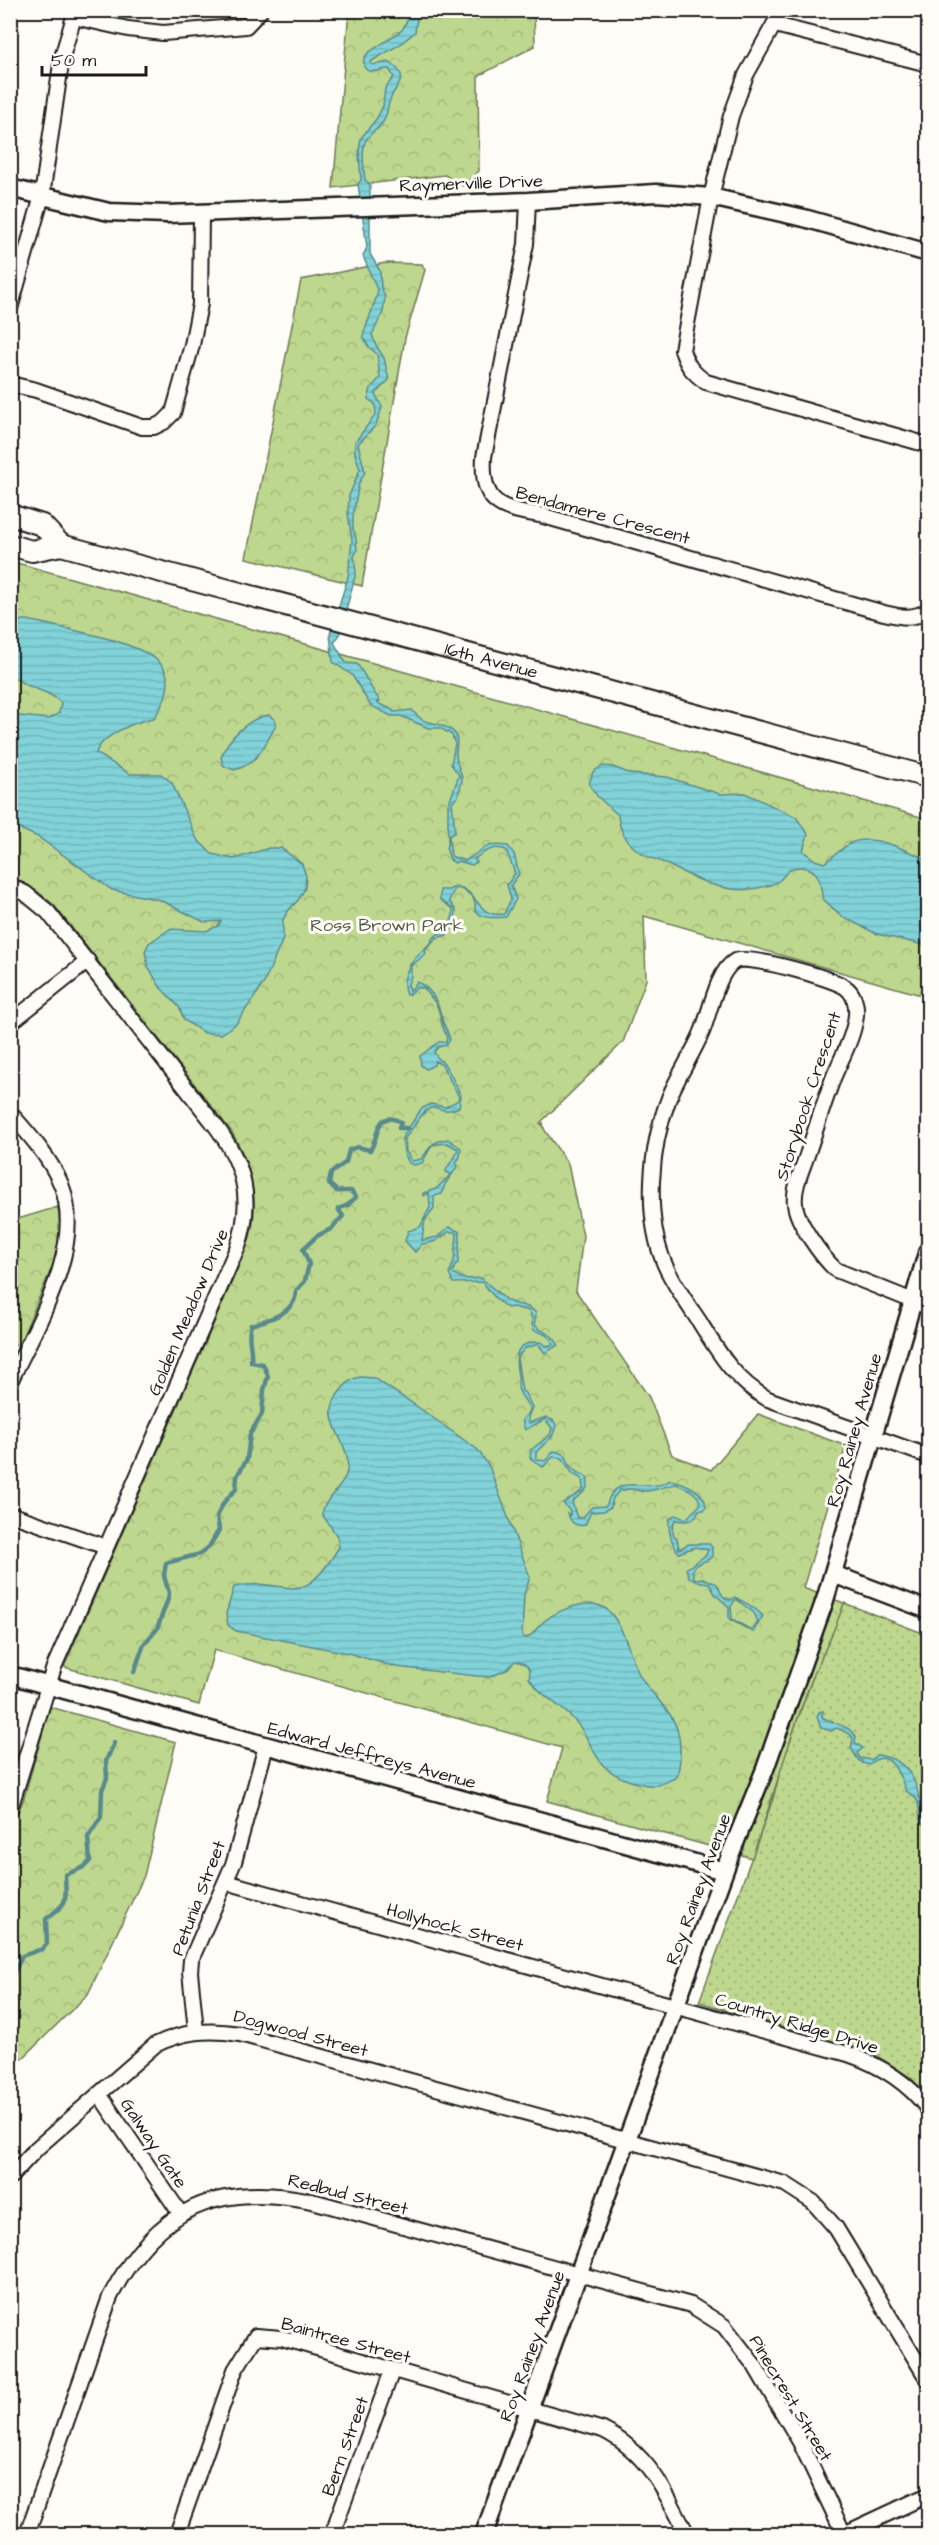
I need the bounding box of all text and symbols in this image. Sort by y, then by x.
scale bar [42,39,146,77]
text: 50 m [51,48,96,73]
street label: Raymerville Drive [399,168,544,199]
street label: Bendamere Crescent [513,480,693,551]
street label: 16th Avenue [442,636,541,685]
park label: Ross Brown Park [310,913,464,938]
street label: Storybook Crescent [769,1008,849,1184]
street label: Golden Meadow Drive [142,1225,235,1399]
street label: Roy Rainey Avenue [821,1350,889,1510]
street label: Edward Jeffreys Avenue [265,1716,479,1796]
street label: Roy Rainey Avenue [660,1810,738,1969]
street label: Petunia Street [165,1836,232,1959]
street label: Hollyhock Street [383,1897,527,1959]
street label: Country Ridge Drive [712,1987,882,2061]
street label: Dogwood Street [231,2004,371,2065]
street label: Galway Gate [113,2093,193,2194]
street label: Redbud Street [285,2167,411,2222]
street label: Roy Rainey Avenue [494,2267,572,2426]
street label: Baintree Street [278,2311,414,2370]
street label: Pinecrest Street [743,2331,838,2467]
street label: Bern Street [316,2392,375,2499]

